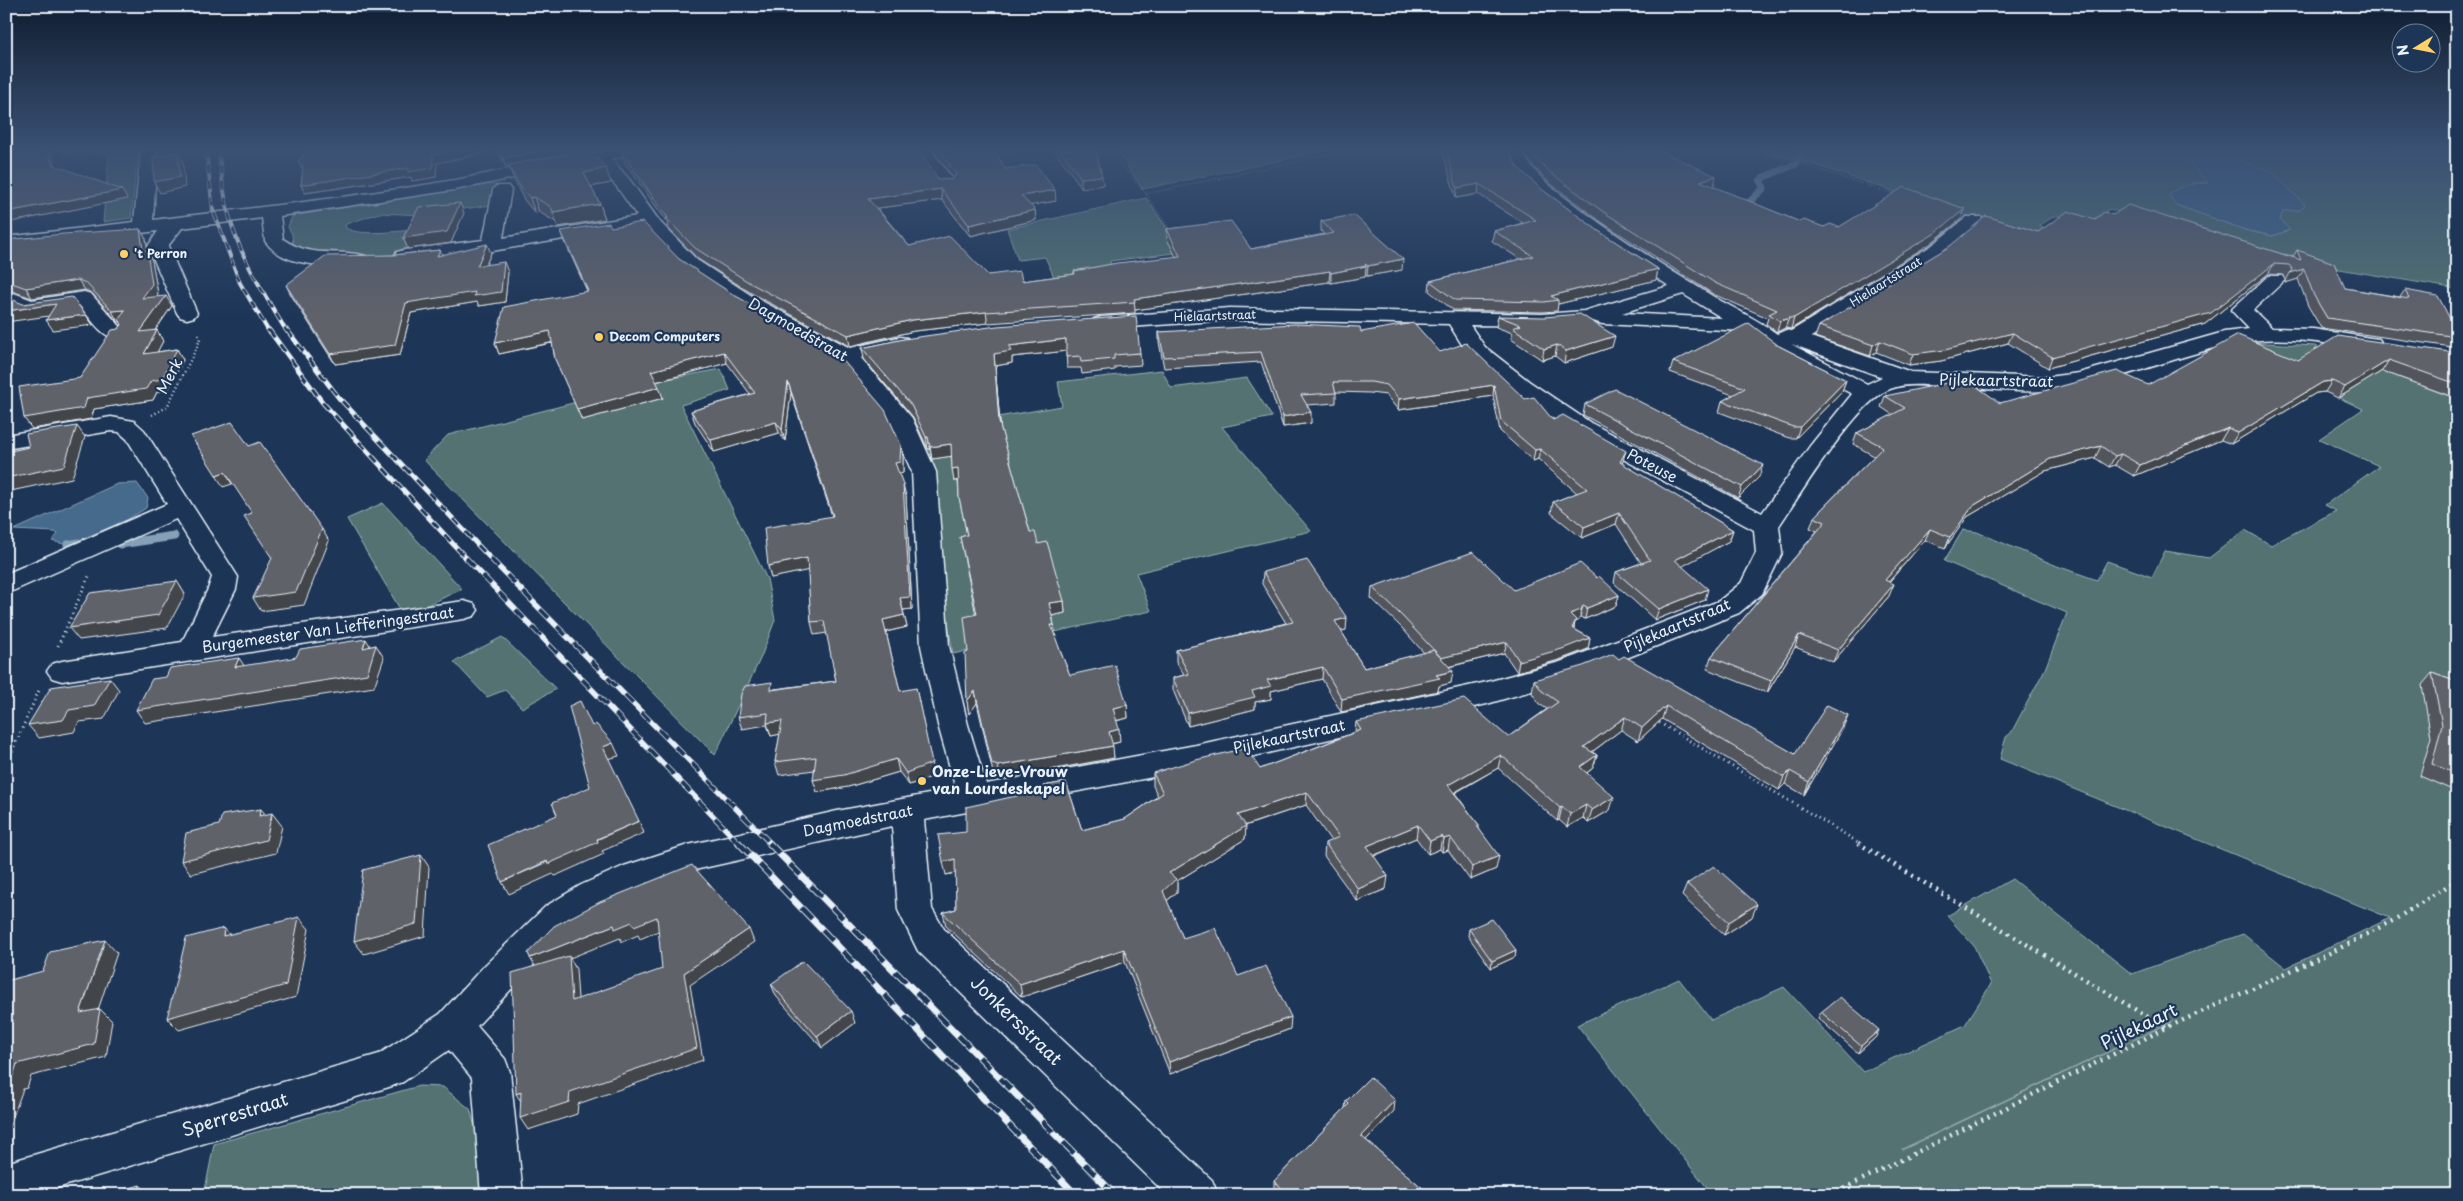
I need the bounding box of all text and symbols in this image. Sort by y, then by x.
north arrow [2390,22,2440,72]
text: N [2391,43,2414,58]
place label: 't Perron [134,244,187,262]
marker: 't Perron [118,248,130,260]
street label: Hielaartstraat [1846,252,1925,311]
street label: Dagmoedstraat [745,291,853,366]
street label: Hielaartstraat [1174,305,1256,325]
place label: Decom Computers [609,327,720,345]
marker: Decom Computers [593,331,605,343]
street label: Merk [150,353,188,397]
street label: Pijlekaartstraat [1939,367,2053,392]
street label: Poteuse [1623,442,1682,488]
street label: Pijlekaartstraat [1619,592,1733,658]
street label: Burgemeester Van Liefferingestraat [200,599,455,658]
street label: Pijlekaartstraat [1230,712,1347,759]
place label: Onze-Lieve-Vrouw van Lourdeskapel [932,759,1068,799]
marker: Onze-Lieve-Vrouw van Lourdeskapel [916,775,928,787]
street label: Dagmoedstraat [801,798,915,841]
street label: Jonkersstraat [965,969,1069,1071]
street label: Pijlekaart [2095,995,2182,1056]
street label: Sperrestraat [178,1085,291,1143]

